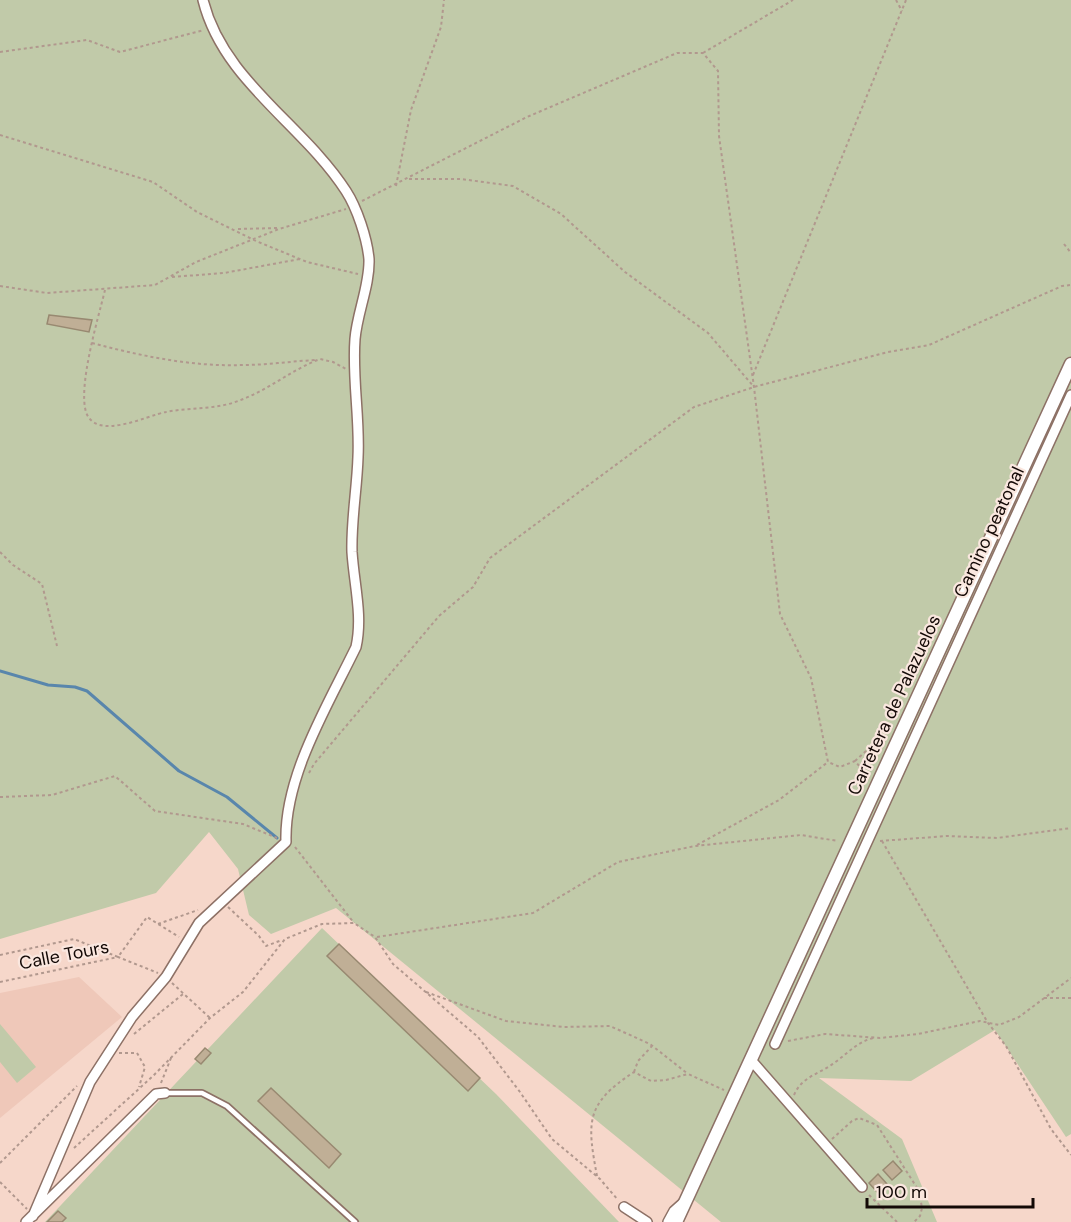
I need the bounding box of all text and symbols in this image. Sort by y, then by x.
street label: Camino peatonal [948,463,1030,601]
street label: Carretera de Palazuelos [842,611,946,799]
street label: Calle Tours [17,935,111,975]
scale bar [867,1171,1034,1209]
text: 100 m [876,1180,927,1204]

